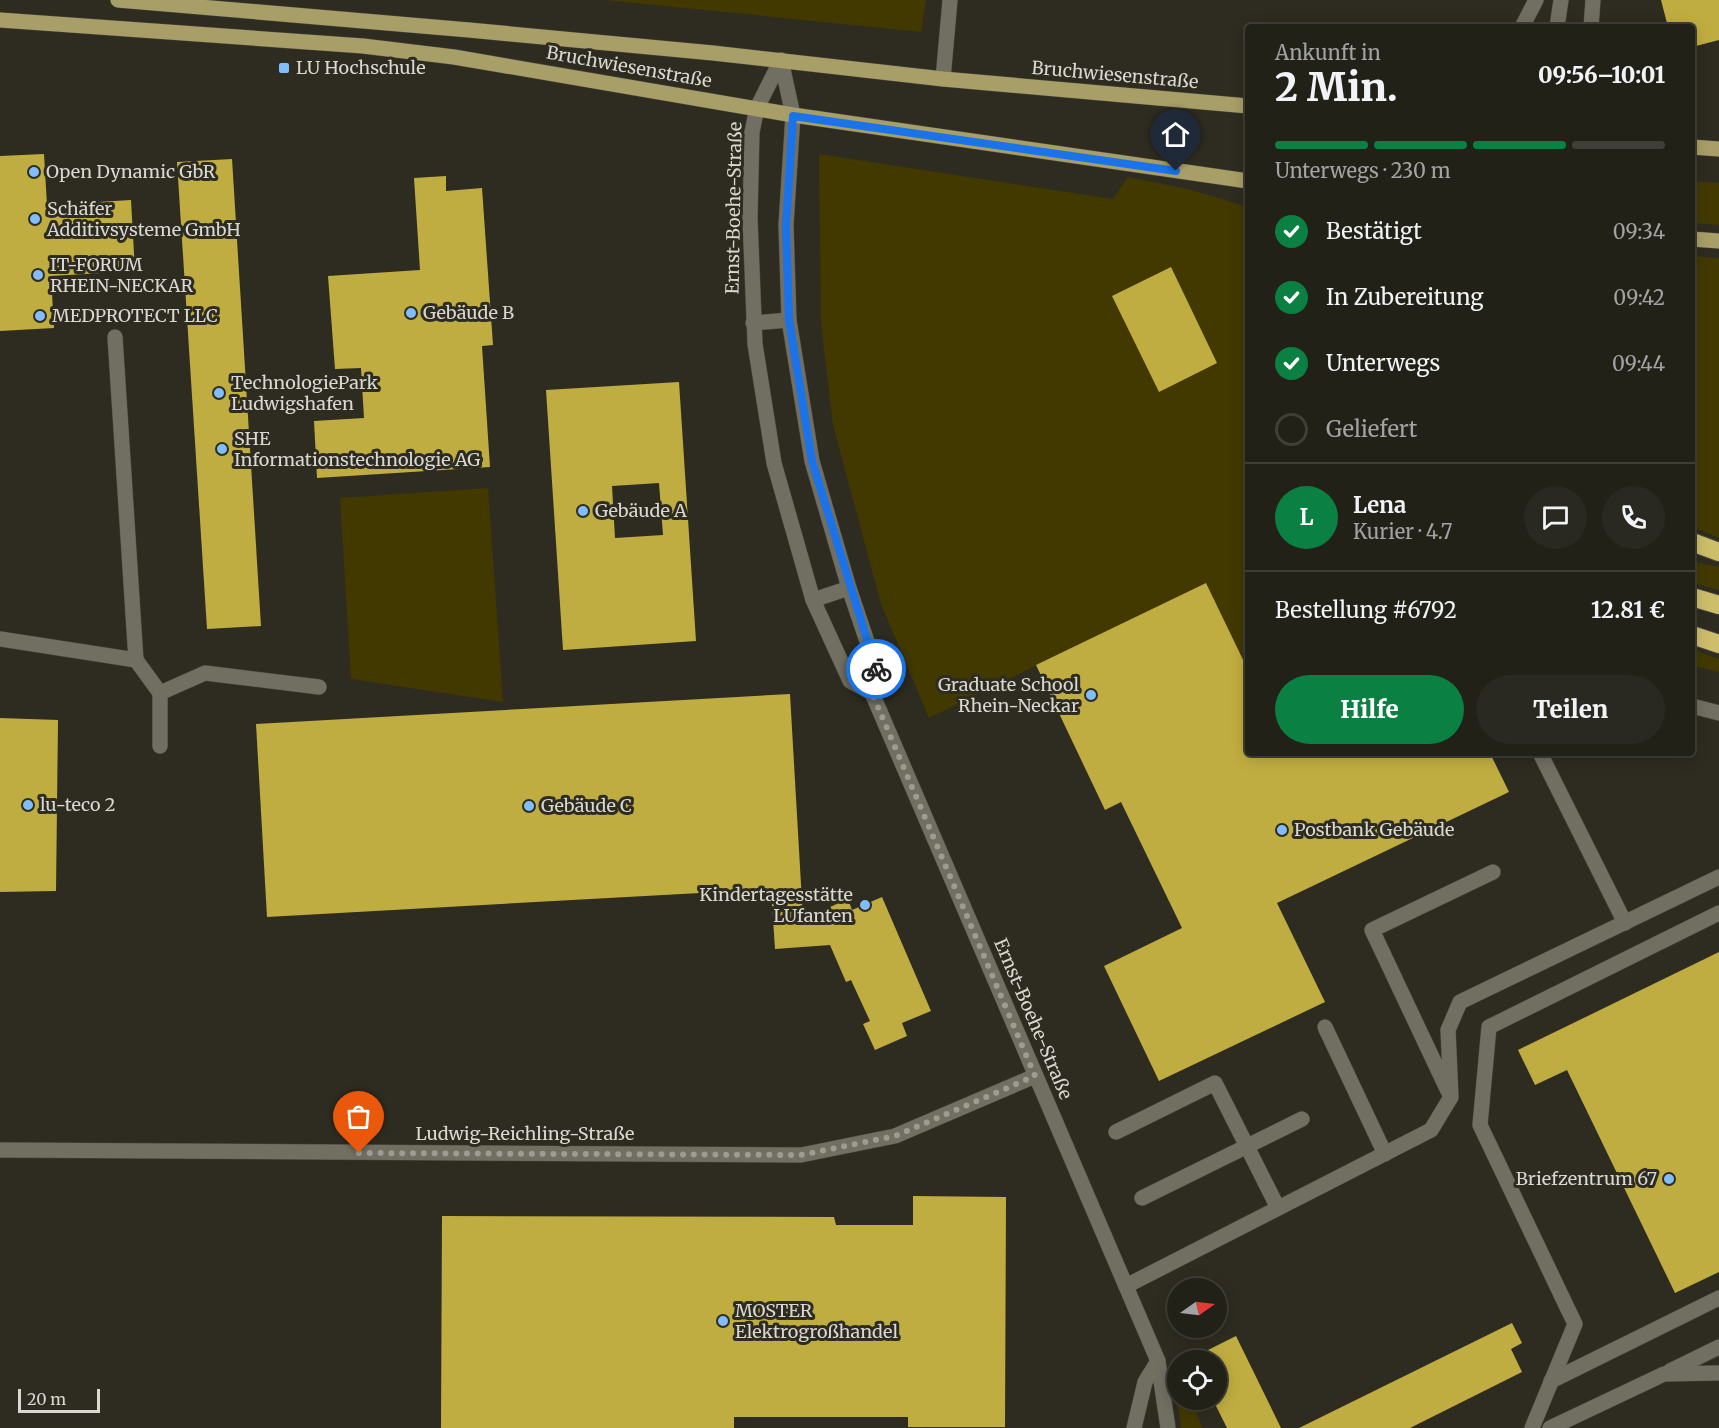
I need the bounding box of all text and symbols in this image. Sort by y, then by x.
text: Ankunft in [1275,40,1381,65]
street label: Bruchwiesenstraße [545,41,714,92]
place label: LU Hochschule [296,56,426,79]
street label: Bruchwiesenstraße [1031,56,1199,93]
marker: LU Hochschule [277,61,291,75]
text: 09:56–10:01 [1538,61,1665,89]
text: 2 Min. [1275,63,1398,112]
pin [1150,109,1201,171]
icon: home [1159,118,1192,151]
street label: Ernst-Boehe-Straße [720,121,747,295]
text: Unterwegs · 230 m [1275,158,1451,183]
place label: Open Dynamic GbR [46,160,216,183]
marker: Open Dynamic GbR [27,165,41,179]
place label: Schäfer Additivsysteme GmbH [46,197,241,241]
marker: Schäfer Additivsysteme GmbH [28,212,42,226]
icon: check [1275,215,1308,248]
text: Bestätigt [1326,217,1422,245]
text: 09:34 [1613,219,1665,244]
place label: IT-FORUM RHEIN-NECKAR [50,253,193,297]
marker: IT-FORUM RHEIN-NECKAR [31,268,45,282]
icon: check [1275,281,1308,314]
text: In Zubereitung [1326,283,1484,311]
text: 09:42 [1613,285,1665,310]
place label: Gebäude B [423,301,514,324]
place label: MEDPROTECT LLC [52,304,218,327]
marker: Gebäude B [404,306,418,320]
marker: MEDPROTECT LLC [33,309,47,323]
icon: check [1275,347,1308,380]
text: Unterwegs [1326,349,1440,377]
text: 09:44 [1612,351,1665,376]
place label: TechnologiePark Ludwigshafen [231,371,378,415]
marker: TechnologiePark Ludwigshafen [212,386,226,400]
text: Geliefert [1326,415,1417,443]
place label: SHE Informationstechnologie AG [234,427,480,471]
marker: SHE Informationstechnologie AG [215,442,229,456]
button: chat [1524,486,1587,549]
button: phone [1602,486,1665,549]
text: Lena [1353,491,1406,519]
place label: Gebäude A [595,499,687,522]
text: L [1300,503,1314,531]
marker: Gebäude A [576,504,590,518]
text: Kurier · 4.7 [1353,519,1452,544]
text: Bestellung #6792 [1275,596,1457,624]
text: 12.81 € [1591,596,1665,624]
courier [846,639,906,699]
icon: bike [860,653,893,686]
place label: Graduate School Rhein-Neckar [938,673,1079,717]
button: Hilfe [1275,675,1464,744]
button: Teilen [1476,675,1665,744]
marker: Graduate School Rhein-Neckar [1084,688,1098,702]
place label: lu-teco 2 [40,793,115,816]
place label: Gebäude C [541,794,632,817]
marker: lu-teco 2 [21,798,35,812]
marker: Gebäude C [522,799,536,813]
place label: Postbank Gebäude [1294,818,1454,841]
marker: Postbank Gebäude [1275,823,1289,837]
place label: Kindertagesstätte LUfanten [699,883,853,927]
marker: Kindertagesstätte LUfanten [858,898,872,912]
street label: Ernst-Boehe-Straße [989,935,1078,1103]
pin [333,1091,384,1153]
icon: bag [342,1100,375,1133]
street label: Ludwig-Reichling-Straße [416,1122,634,1145]
place label: Briefzentrum 67 [1516,1167,1657,1190]
marker: Briefzentrum 67 [1662,1172,1676,1186]
north arrow [1167,1278,1227,1338]
map controls [1167,1278,1227,1410]
place label: MOSTER Elektrogroßhandel [735,1299,898,1343]
marker: MOSTER Elektrogroßhandel [716,1314,730,1328]
button: locate [1167,1350,1227,1410]
scale bar [18,1386,100,1414]
text: 20 m [27,1389,66,1409]

